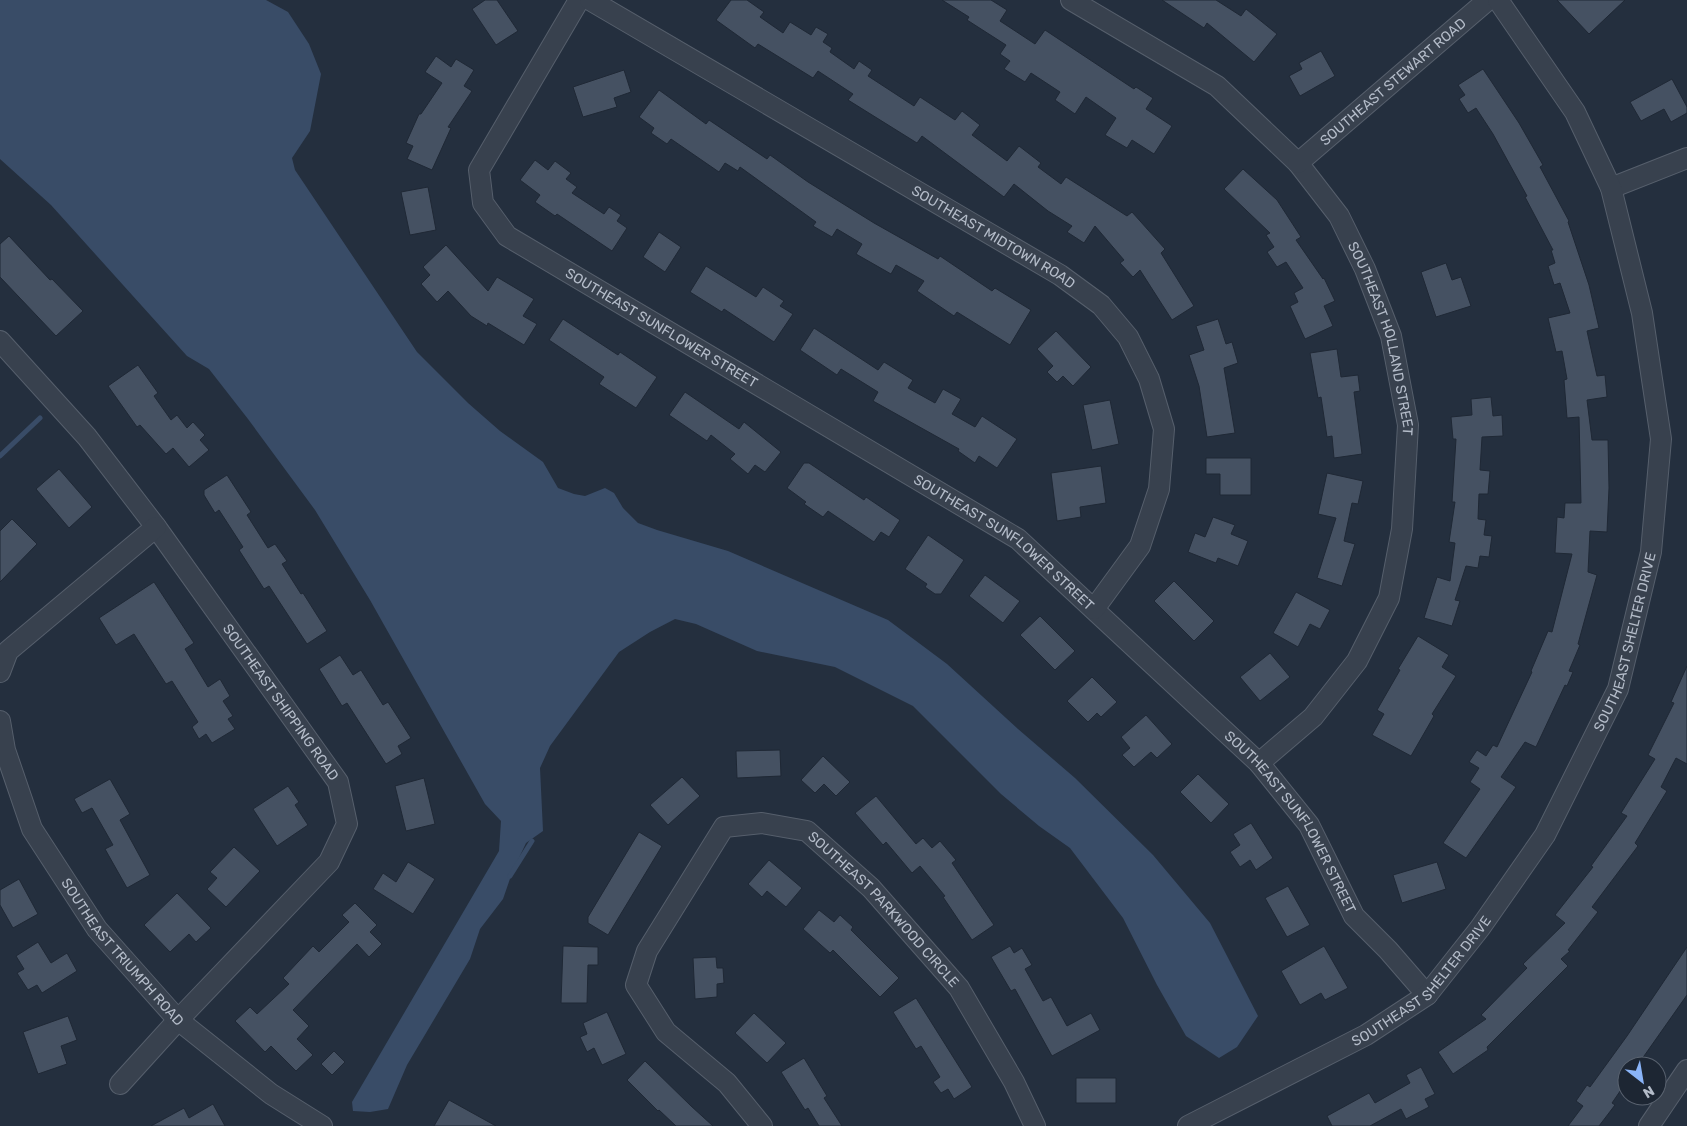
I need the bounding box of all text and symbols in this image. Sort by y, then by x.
street label: SOUTHEAST STEWART ROAD [1316,14,1469,149]
street label: SOUTHEAST MIDTOWN ROAD [909,182,1079,292]
street label: SOUTHEAST HOLLAND STREET [1344,239,1417,436]
street label: SOUTHEAST SUNFLOWER STREET [562,264,761,391]
street label: SOUTHEAST SUNFLOWER STREET [911,471,1098,614]
street label: SOUTHEAST SHELTER DRIVE [1590,551,1659,734]
street label: SOUTHEAST SHIPPING ROAD [219,620,343,784]
street label: SOUTHEAST SUNFLOWER STREET [1221,727,1360,916]
street label: SOUTHEAST PARKWOOD CIRCLE [805,828,963,991]
street label: SOUTHEAST TRIUMPH ROAD [58,875,187,1029]
street label: SOUTHEAST SHELTER DRIVE [1349,912,1494,1049]
north arrow [1617,1056,1667,1106]
text: N [1640,1082,1657,1102]

